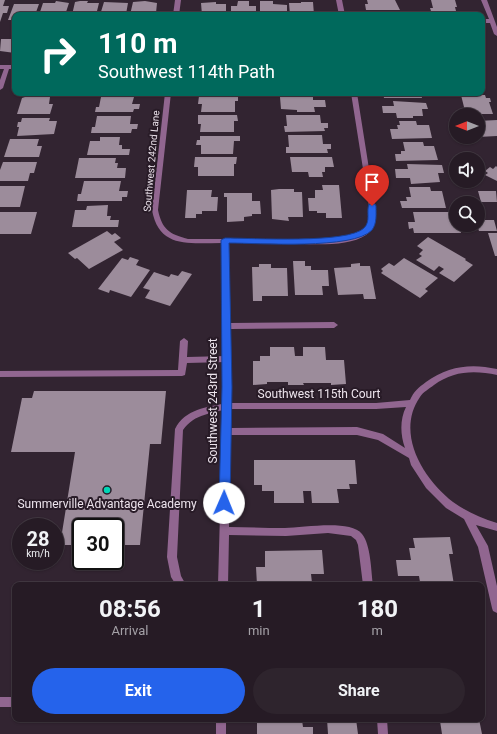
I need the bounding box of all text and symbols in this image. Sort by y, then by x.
text: 110 m [98,27,177,60]
icon: right [32,28,84,80]
text: Southwest 114th Path [98,61,275,82]
north arrow [449,108,485,144]
map controls [449,108,485,232]
street label: Southwest 242nd Lane [142,110,161,212]
button: sound [449,152,485,188]
pin [355,165,389,206]
icon: arrive [361,171,383,193]
button: search [449,196,485,232]
street label: Southwest 243rd Street [206,338,220,464]
street label: Southwest 115th Court [258,387,381,401]
position arrow [203,482,245,524]
marker: Summerville Advantage Academy [102,485,112,495]
place label: Summerville Advantage Academy [17,497,197,511]
speed limit sign: 30 [72,518,124,570]
text: 28 [27,527,49,551]
text: km/h [26,548,50,559]
text: 08:56 [99,595,161,623]
text: 1 [252,595,266,623]
text: 180 [357,595,398,623]
text: Arrival [111,623,148,638]
text: min [248,623,270,638]
text: m [372,623,383,638]
button: Exit [32,668,245,714]
button: Share [253,668,465,714]

